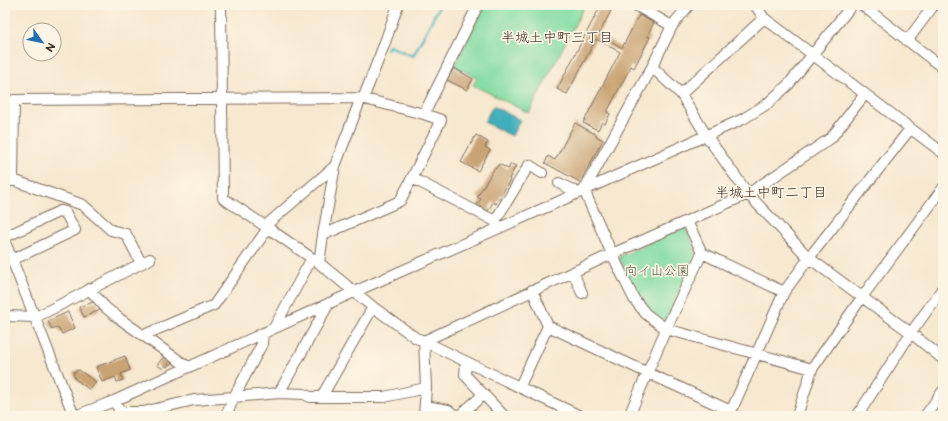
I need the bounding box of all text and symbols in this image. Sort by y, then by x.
north arrow [22,22,62,62]
district label: 半城土中町三丁目 [501,29,613,46]
text: N [42,40,58,54]
district label: 半城土中町二丁目 [715,184,827,201]
park label: 向イ山公園 [624,263,690,279]

